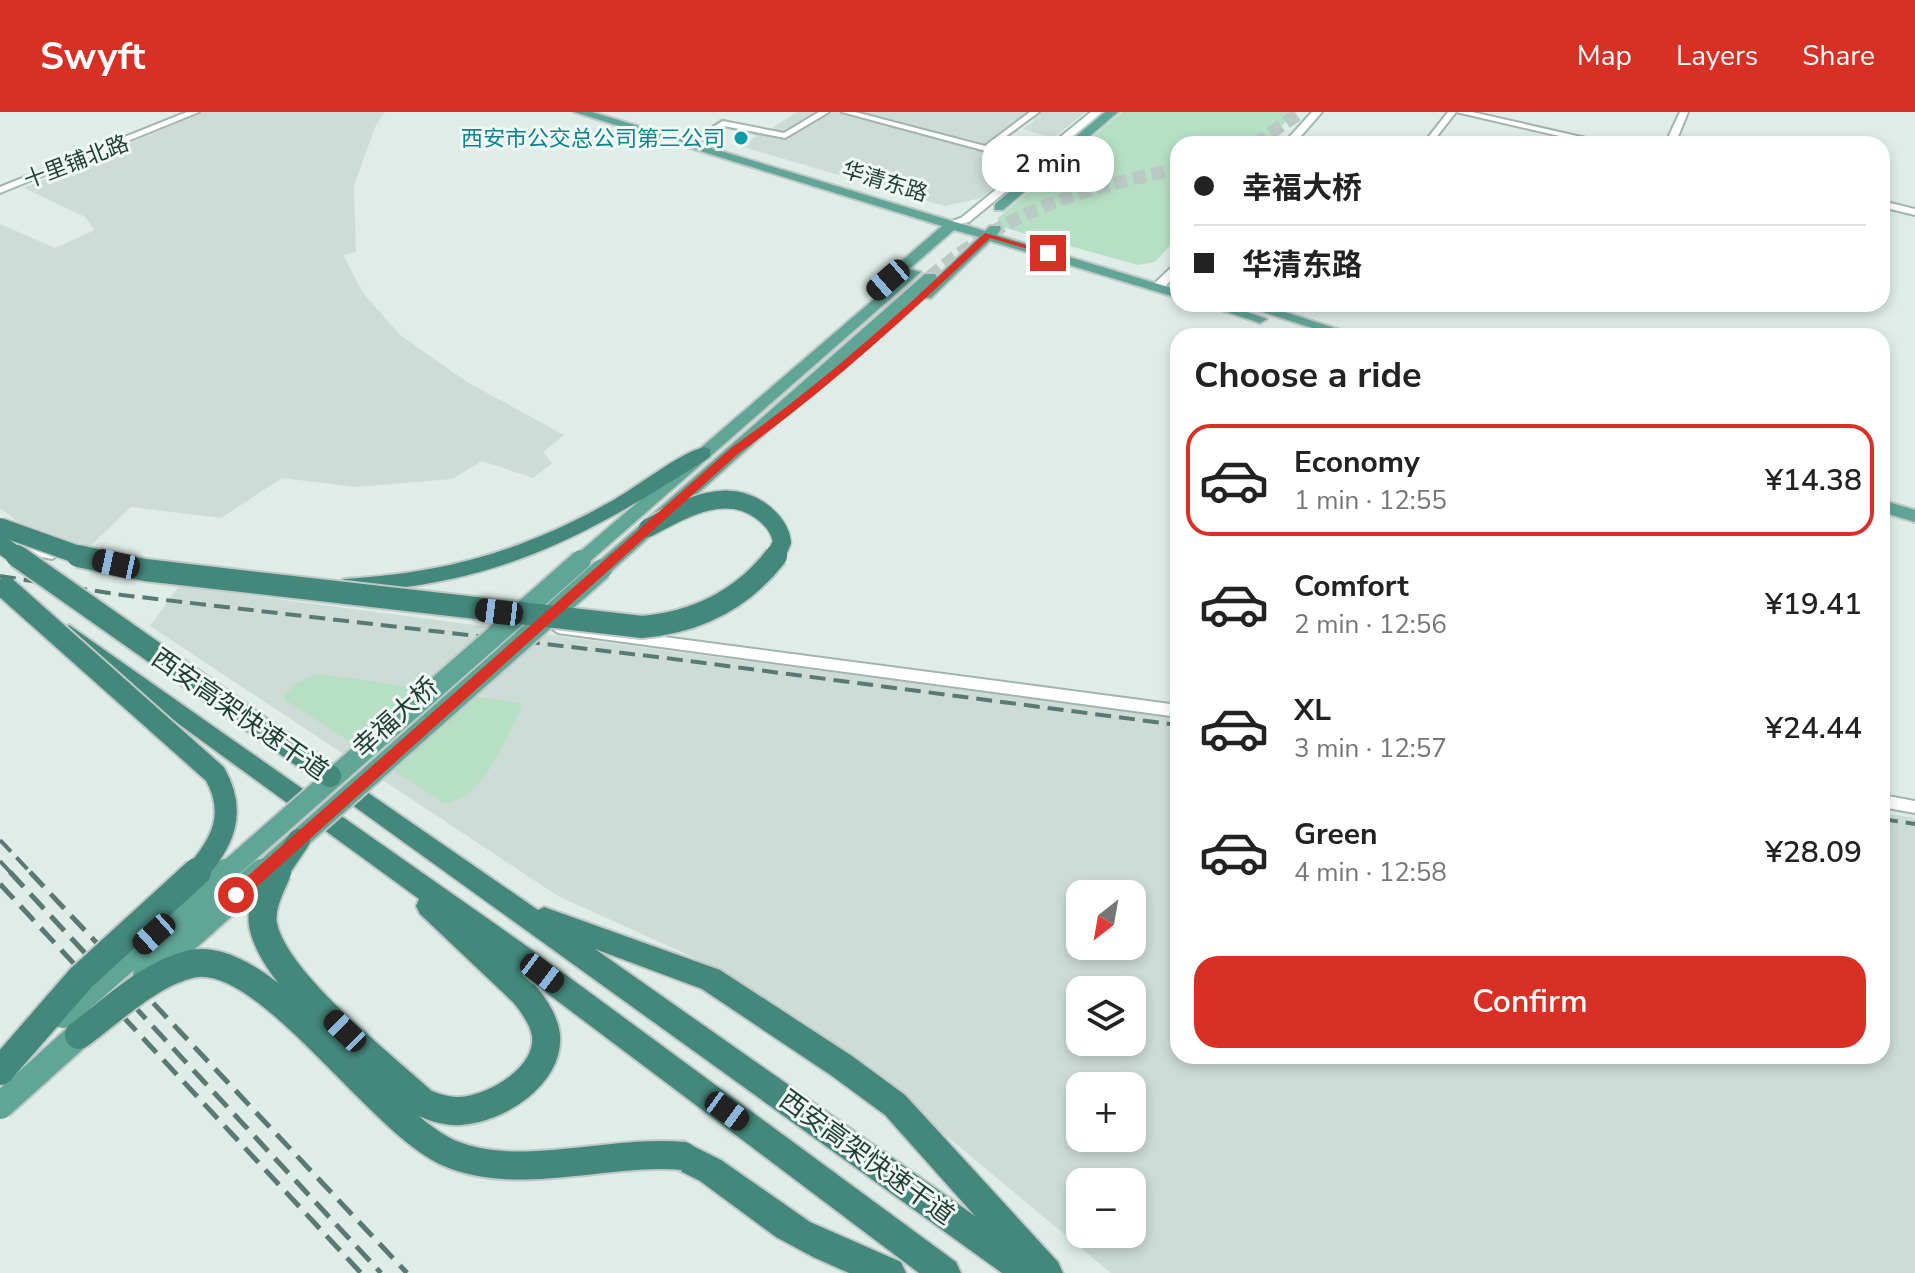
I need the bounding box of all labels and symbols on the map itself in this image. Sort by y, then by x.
place label: 西安市公交总公司第三公司 [461,124,725,154]
street label: 十里铺北路 [20,128,133,196]
marker: 西安市公交总公司第三公司 [732,129,750,147]
callout: 2 min [982,137,1114,193]
street label: 华清东路 [838,155,931,209]
route end [1030,235,1066,271]
car [862,255,914,305]
car [90,547,142,581]
car [474,597,524,627]
street label: 西安高架快速干道 [144,640,335,788]
street label: 幸福大桥 [345,670,446,765]
route start [218,877,254,913]
north arrow [1066,880,1146,960]
car [128,909,180,959]
car [516,949,568,997]
car [319,1006,371,1056]
street label: 西安高架快速干道 [772,1082,961,1233]
car [701,1087,753,1135]

